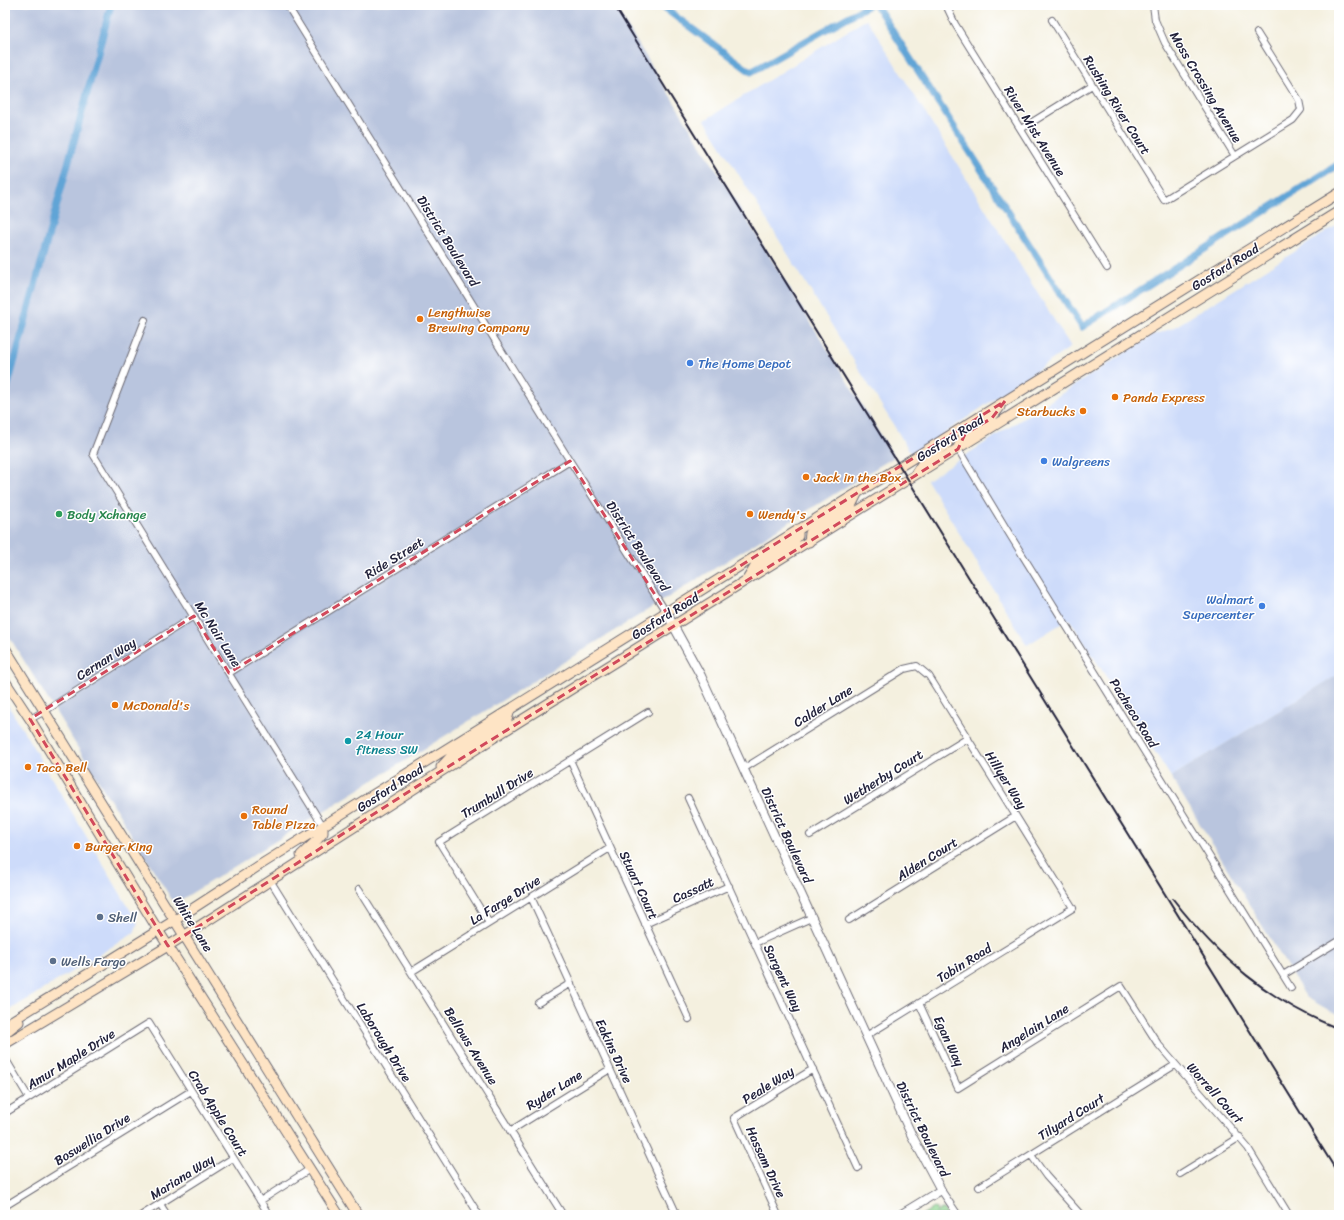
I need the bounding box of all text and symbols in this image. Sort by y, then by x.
street label: Moss Crossing Avenue [1164,27,1248,147]
street label: Rushing River Court [1077,51,1157,160]
street label: River Mist Avenue [998,81,1072,181]
street label: District Boulevard [411,191,486,292]
street label: Gosford Road [1187,236,1264,297]
place label: Lengthwise Brewing Company [428,301,530,339]
marker: Lengthwise Brewing Company [415,314,425,324]
place label: The Home Depot [698,352,791,375]
marker: The Home Depot [685,358,695,368]
place label: Panda Express [1123,386,1206,409]
marker: Panda Express [1110,392,1120,402]
place label: Starbucks [1017,400,1076,423]
marker: Starbucks [1078,406,1088,416]
street label: Gosford Road [912,407,989,468]
place label: Walgreens [1052,450,1110,473]
marker: Walgreens [1039,456,1049,466]
place label: Jack in the Box [813,466,901,489]
marker: Jack in the Box [801,472,811,482]
street label: District Boulevard [600,496,677,597]
place label: Body Xchange [67,503,147,526]
place label: Wendy's [758,503,807,526]
marker: Body Xchange [54,509,64,519]
marker: Wendy's [745,509,755,519]
street label: Ride Street [360,531,428,585]
street label: Gosford Road [627,585,704,646]
place label: Walmart Supercenter [1183,588,1255,626]
street label: Mc Nair Lane [188,596,248,672]
marker: Walmart Supercenter [1257,601,1267,611]
street label: Cernan Way [71,631,141,687]
street label: Pacheco Road [1103,674,1165,753]
street label: Calder Lane [789,678,858,733]
place label: McDonald's [123,694,189,717]
marker: McDonald's [110,700,120,710]
place label: 24 Hour fitness SW [356,723,419,761]
marker: 24 Hour fitness SW [343,736,353,746]
street label: Wetherby Court [838,743,928,811]
street label: Hillyer Way [979,746,1033,814]
place label: Taco Bell [36,756,87,779]
street label: Gosford Road [352,757,429,818]
street label: Trumbull Drive [456,761,538,825]
marker: Taco Bell [23,762,33,772]
street label: District Boulevard [755,783,820,888]
place label: Round Table Pizza [252,798,316,836]
marker: Round Table Pizza [239,811,249,821]
street label: Alden Court [891,831,963,888]
place label: Burger King [85,835,153,858]
marker: Burger King [72,841,82,851]
street label: Stuart Court [613,847,665,924]
street label: La Farge Drive [465,869,545,931]
street label: Cassatt [668,870,718,910]
street label: White Lane [167,891,219,957]
place label: Shell [108,906,137,929]
marker: Shell [95,912,105,922]
street label: Tobin Road [932,936,997,989]
street label: Sargent Way [757,940,809,1016]
place label: Wells Fargo [61,950,126,973]
marker: Wells Fargo [48,956,58,966]
street label: Laborough Drive [350,997,418,1087]
street label: Angelain Lane [993,997,1074,1059]
street label: Bellows Avenue [438,1002,504,1090]
street label: Egan Way [927,1012,971,1071]
street label: Eakins Drive [589,1015,639,1088]
street label: Amur Maple Drive [21,1022,120,1096]
street label: Worrell Court [1181,1057,1250,1130]
street label: Peale Way [737,1060,799,1110]
street label: Ryder Lane [521,1064,587,1116]
street label: Crab Apple Court [182,1065,254,1161]
street label: District Boulevard [890,1077,957,1182]
street label: Tilyard Court [1033,1087,1110,1147]
street label: Boswellia Drive [49,1106,135,1172]
street label: Hassam Drive [739,1122,793,1202]
street label: Mariana Way [145,1148,219,1206]

